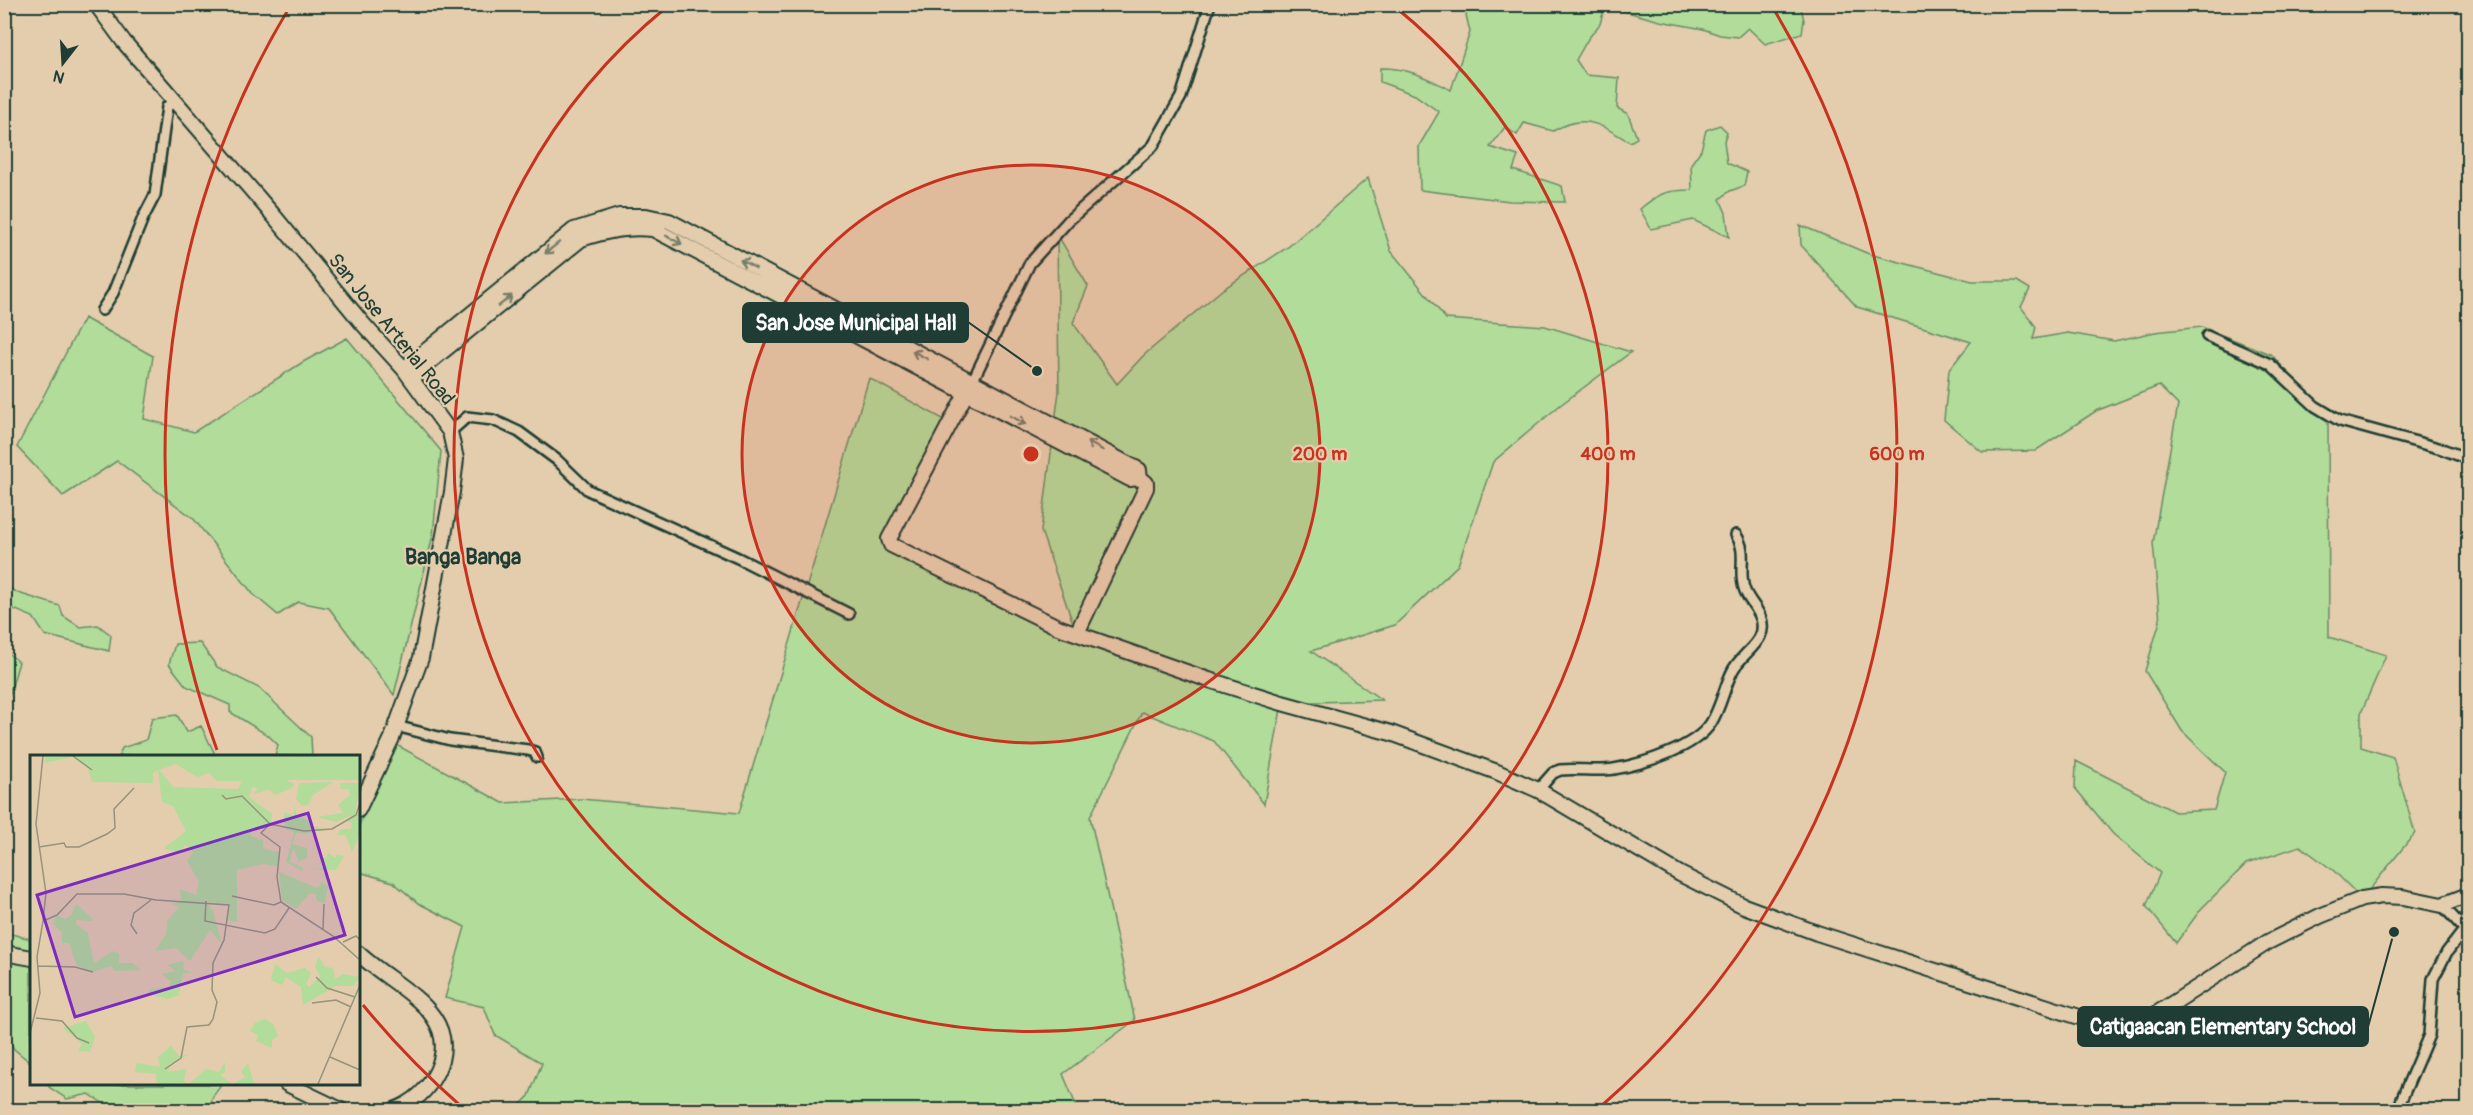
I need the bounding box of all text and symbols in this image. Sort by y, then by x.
north arrow [33,33,93,93]
text: N [51,65,67,88]
one-way arrow [665,234,682,246]
one-way arrow [545,241,560,255]
street label: San Jose Arterial Road [323,248,460,410]
one-way arrow [740,258,757,270]
one-way arrow [497,294,513,307]
callout: San Jose Municipal Hall [743,303,968,342]
text: San Jose Municipal Hall [755,310,957,337]
one-way arrow [912,349,930,360]
one-way arrow [1009,414,1026,426]
one-way arrow [1086,440,1104,452]
text: 200 m [1293,443,1347,466]
text: 400 m [1581,443,1635,466]
text: 600 m [1870,443,1924,466]
centre of rings [1021,444,1041,464]
district label: Banga Banga [405,543,521,571]
inset map [30,755,360,1085]
callout: Catigaacan Elementary School [2078,1007,2368,1046]
text: Catigaacan Elementary School [2090,1014,2356,1041]

